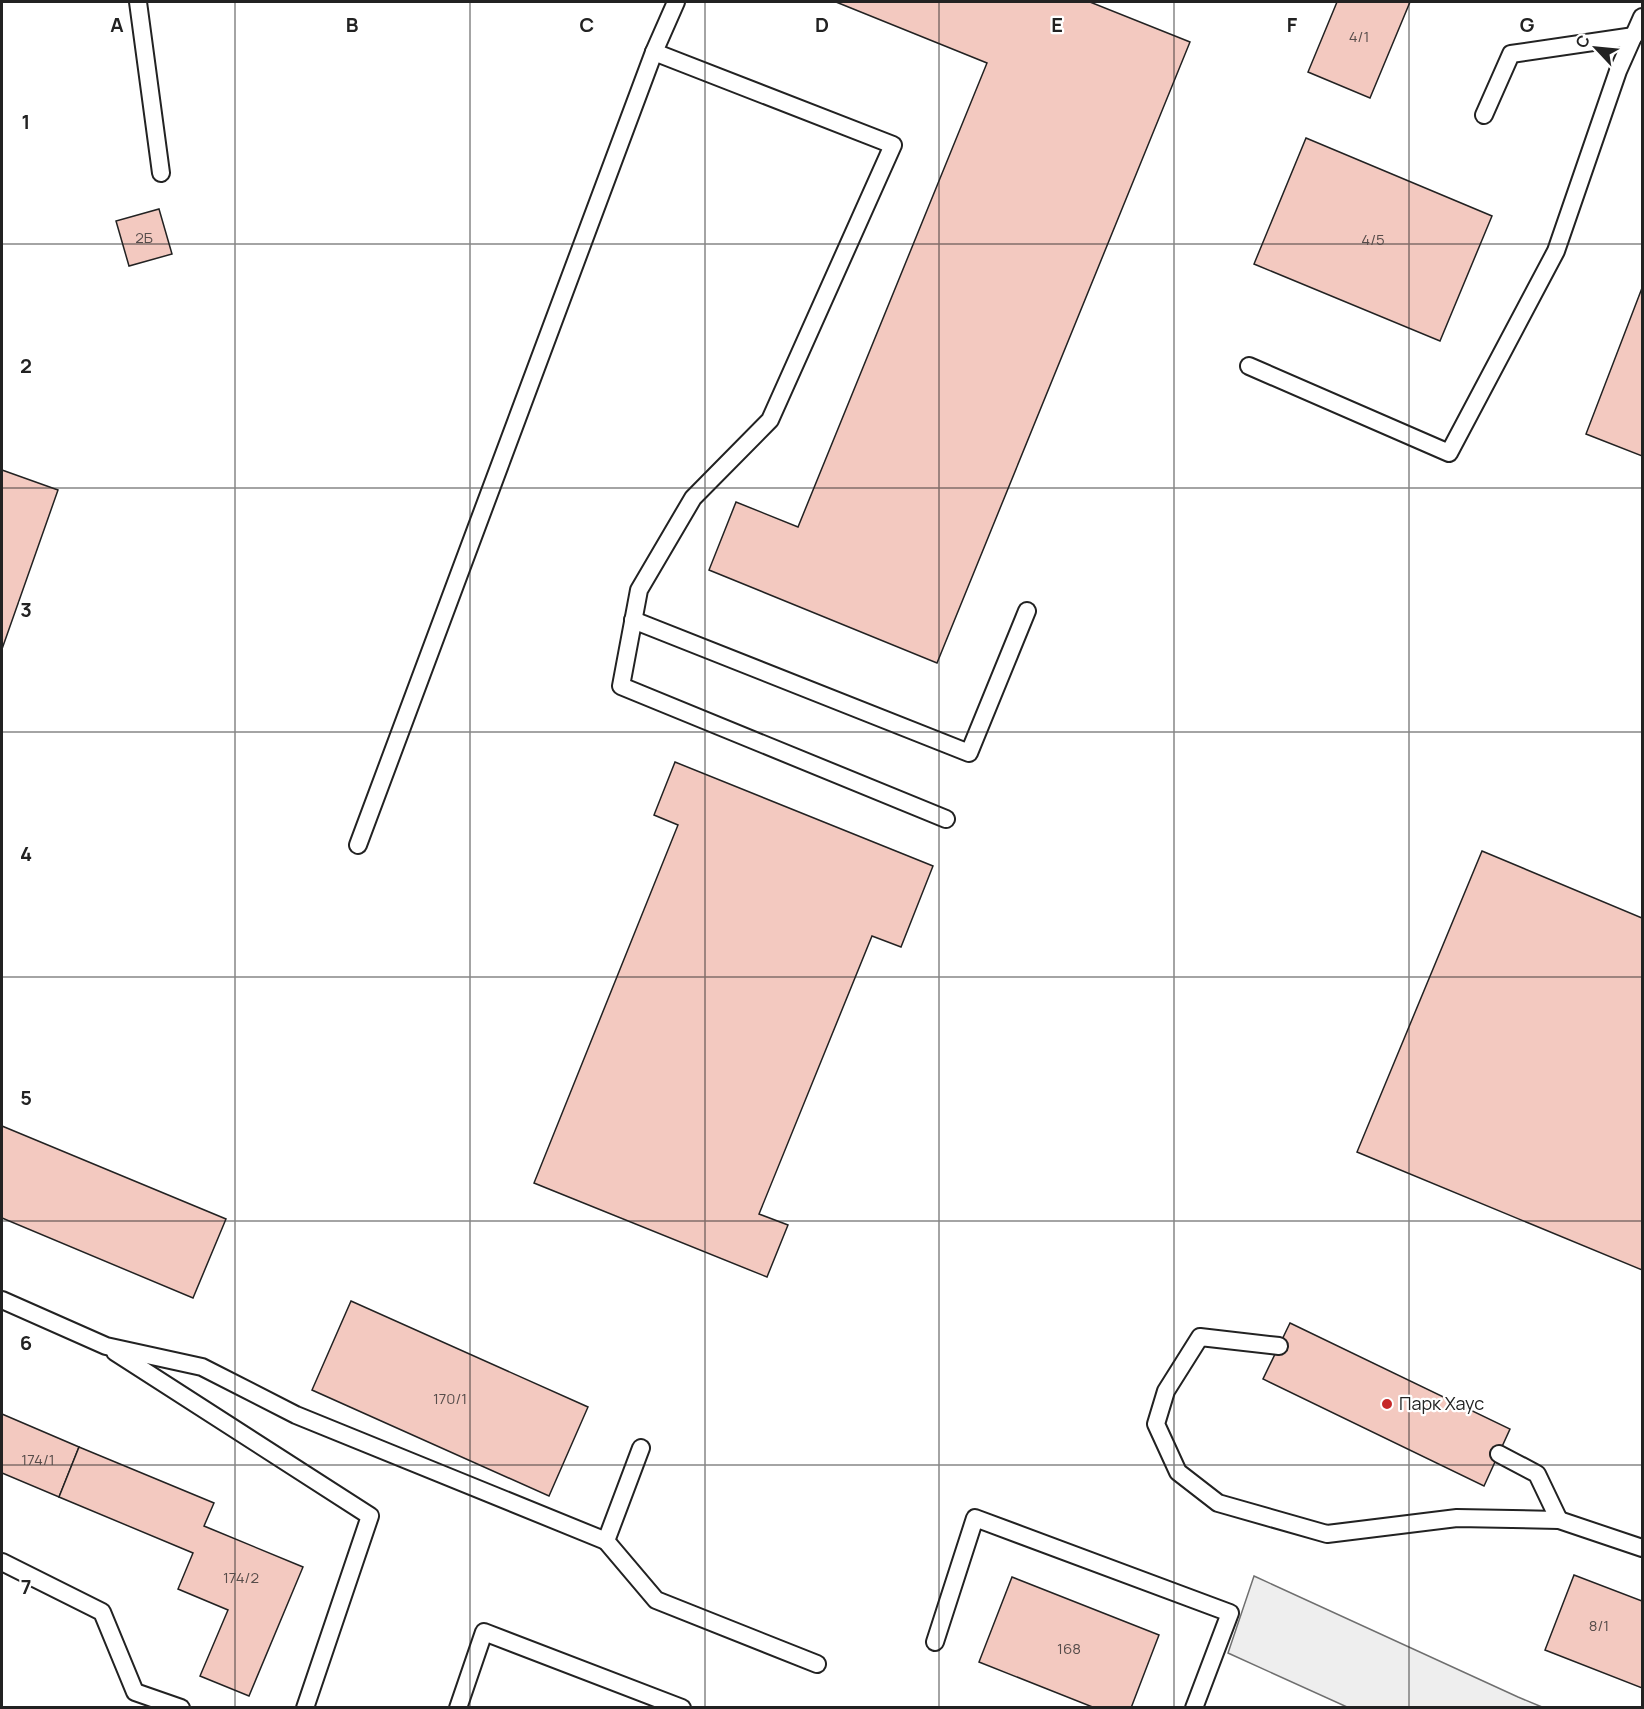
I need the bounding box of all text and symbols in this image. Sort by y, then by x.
text: A [110,11,124,38]
text: B [346,11,359,38]
text: C [580,11,594,38]
text: D [815,11,829,38]
text: E [1051,11,1063,38]
text: F [1287,11,1298,38]
text: G [1520,11,1535,38]
north arrow [1566,18,1626,78]
house number: 4/1 [1349,26,1369,47]
text: С [1570,31,1595,52]
text: 1 [22,108,30,135]
house number: 2Б [135,227,153,248]
house number: 4/5 [1361,229,1385,250]
text: 2 [20,352,32,379]
text: 3 [20,596,32,623]
text: 4 [20,840,32,867]
text: 5 [20,1084,32,1111]
text: 6 [20,1329,32,1356]
house number: 170/1 [433,1388,467,1409]
place label: Парк Хаус [1399,1391,1484,1415]
marker: Парк Хаус [1380,1397,1394,1411]
house number: 174/1 [21,1449,55,1470]
house number: 174/2 [223,1567,259,1588]
text: 7 [21,1573,31,1600]
house number: 8/1 [1589,1615,1609,1636]
house number: 168 [1057,1638,1081,1659]

